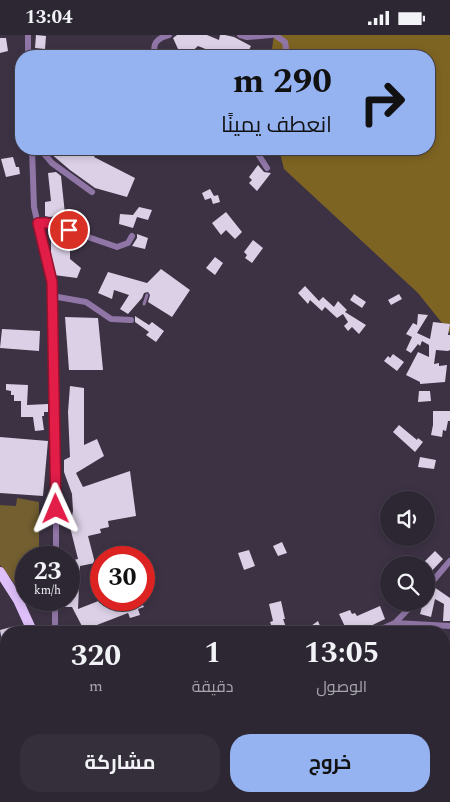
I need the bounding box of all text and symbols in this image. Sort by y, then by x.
text: 13:04 [25,3,73,32]
text: 290 m [233,55,332,108]
icon: right [350,70,415,135]
text: انعطف يمينًا [221,109,332,142]
pin [48,209,90,251]
icon: arrive [55,216,83,244]
position arrow [29,482,81,534]
map controls [380,491,435,611]
button: sound [380,491,435,546]
speed limit sign: 30 [90,546,155,611]
text: 23 [33,553,62,591]
button: search [380,556,435,611]
text: km/h [34,581,61,600]
text: 1 [204,630,221,676]
text: 13:05 [304,630,379,676]
text: 320 [71,633,121,679]
text: m [89,674,103,698]
text: دقيقة [192,675,233,699]
text: الوصول [316,675,367,699]
button: مشاركة [20,734,220,792]
button: خروج [230,734,430,792]

